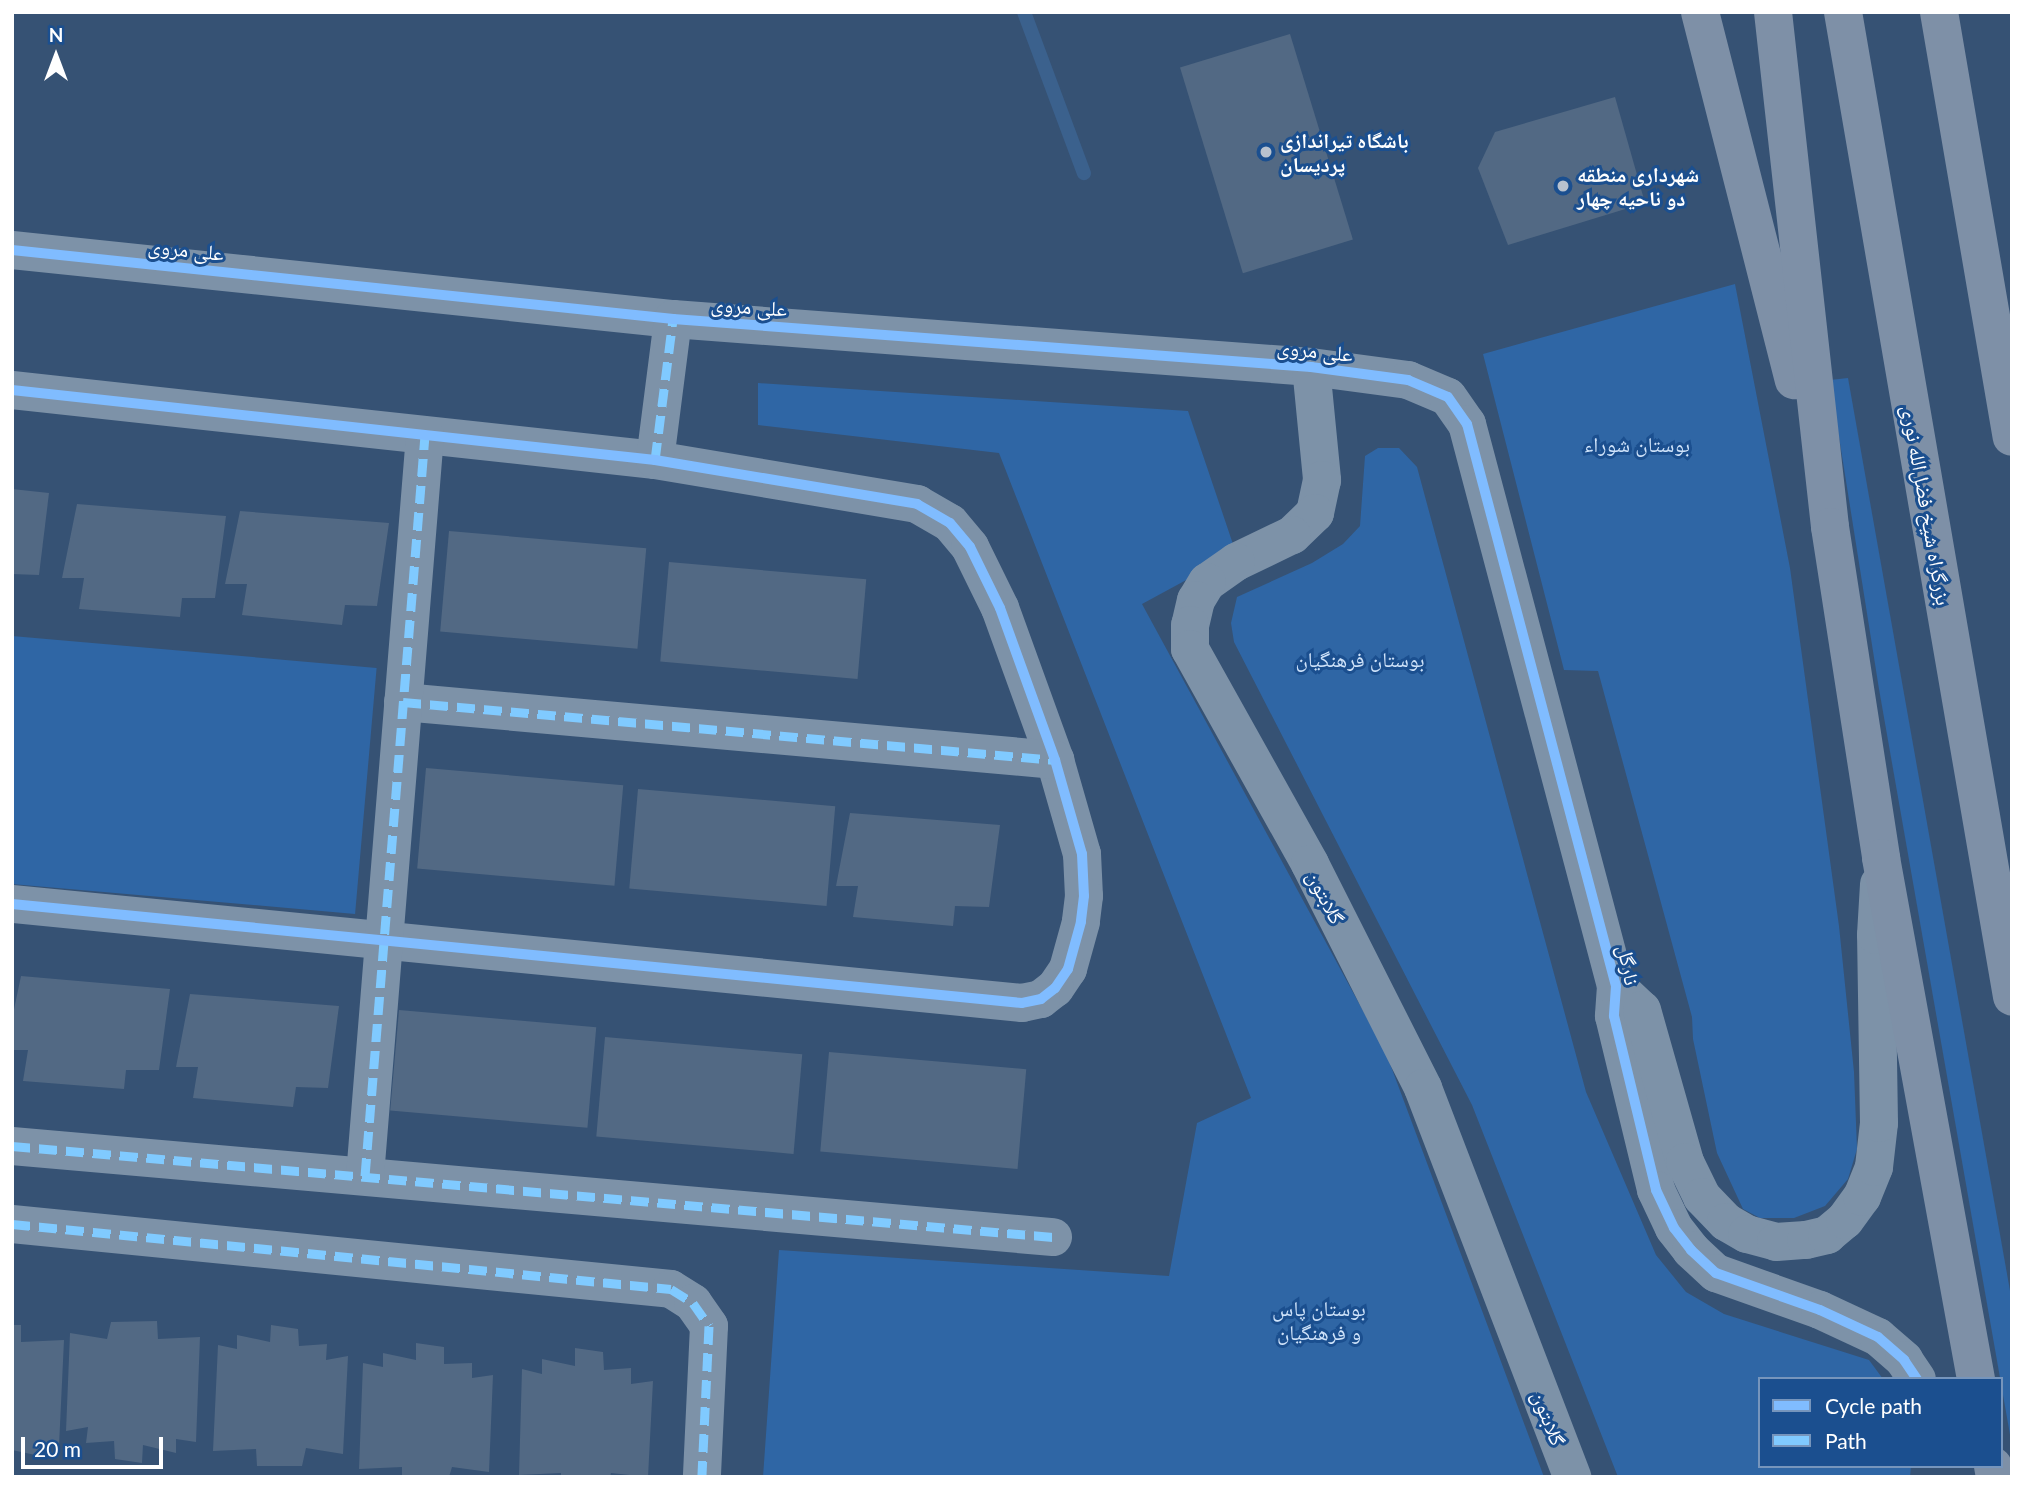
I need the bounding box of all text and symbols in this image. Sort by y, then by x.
north arrow [21,21,91,91]
text: N [49,23,63,46]
place label: باشگاه تیراندازی پردیسان [1280,127,1409,177]
marker: باشگاه تیراندازی پردیسان [1258,144,1274,160]
place label: شهرداری منطقه دو ناحیه چهار [1577,161,1699,211]
marker: شهرداری منطقه دو ناحیه چهار [1555,178,1571,194]
street label: علی مروی [147,232,225,266]
street label: علی مروی [710,291,788,321]
street label: علی مروی [1276,333,1354,367]
street label: بزرگراه شیخ فضل‌الله نوری [1897,403,1957,607]
park label: بوستان شوراء [1584,431,1690,457]
park label: بوستان فرهنگیان [1296,646,1424,672]
street label: گلابتون [1302,866,1350,928]
street label: نارگل [1613,943,1645,987]
park label: بوستان پاس و فرهنگیان [1272,1295,1366,1345]
legend [1758,1377,2003,1468]
street label: گلابتون [1527,1387,1571,1449]
text: Cycle path [1825,1393,1922,1418]
scale bar [24,1422,166,1466]
text: Path [1825,1428,1867,1453]
text: 20 m [34,1436,81,1461]

